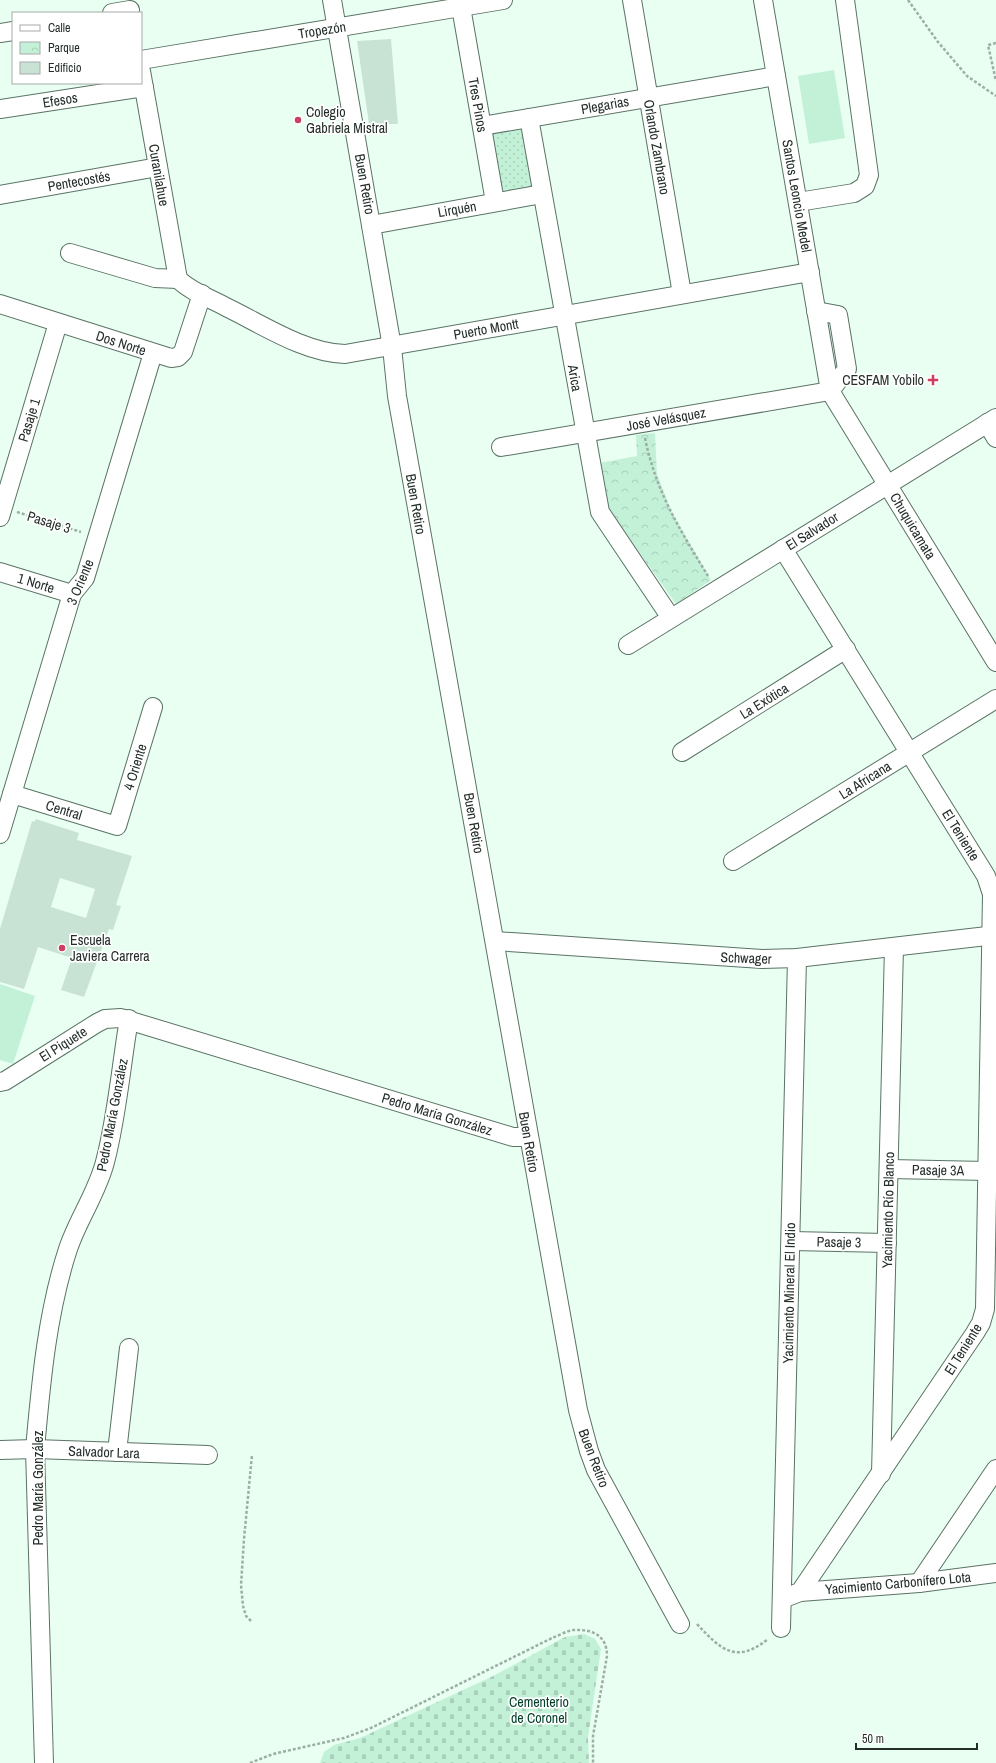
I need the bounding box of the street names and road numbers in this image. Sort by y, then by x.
street label: Tropezón [297,17,347,43]
street label: Tres Pinos [464,76,492,134]
street label: Efesos [41,88,79,112]
street label: Plegarias [580,92,631,118]
street label: Orlando Zambrano [640,98,674,196]
street label: Santos Leoncio Medel [778,138,816,254]
street label: Curanilahue [145,143,173,207]
street label: Buen Retiro [351,152,379,216]
street label: Pentecostés [46,167,112,195]
street label: Lirquén [436,197,478,221]
street label: Puerto Montt [452,314,520,344]
street label: Dos Norte [94,326,148,360]
street label: Arica [564,362,586,393]
street label: Pasaje 1 [14,395,44,444]
street label: José Velásquez [625,403,707,435]
street label: Buen Retiro [402,472,430,536]
street label: Chuquicamata [886,489,940,563]
street label: Pasaje 3 [25,507,73,537]
street label: El Salvador [782,508,842,554]
street label: 3 Oriente [62,556,98,608]
street label: 1 Norte [15,569,57,597]
street label: La Exótica [736,679,792,723]
street label: 4 Oriente [119,741,151,793]
street label: La Africana [836,757,895,803]
street label: Buen Retiro [460,791,488,855]
street label: Central [44,796,84,824]
street label: El Teniente [938,806,984,864]
street label: Schwager [720,948,772,968]
street label: El Piquete [36,1022,90,1066]
street label: Pedro María González [92,1057,132,1173]
street label: Pedro María González [379,1089,495,1139]
street label: Buen Retiro [515,1110,543,1174]
street label: Yacimiento Río Blanco [878,1152,898,1268]
street label: Pasaje 3A [912,1161,965,1179]
street label: Yacimiento Mineral El Indio [779,1222,799,1364]
street label: Pasaje 3 [817,1233,861,1251]
street label: El Teniente [940,1320,986,1378]
street label: Buen Retiro [575,1426,613,1490]
street label: Pedro María González [29,1430,47,1545]
street label: Salvador Lara [68,1442,141,1462]
street label: Yacimiento Carbonífero Lota [824,1568,972,1598]

